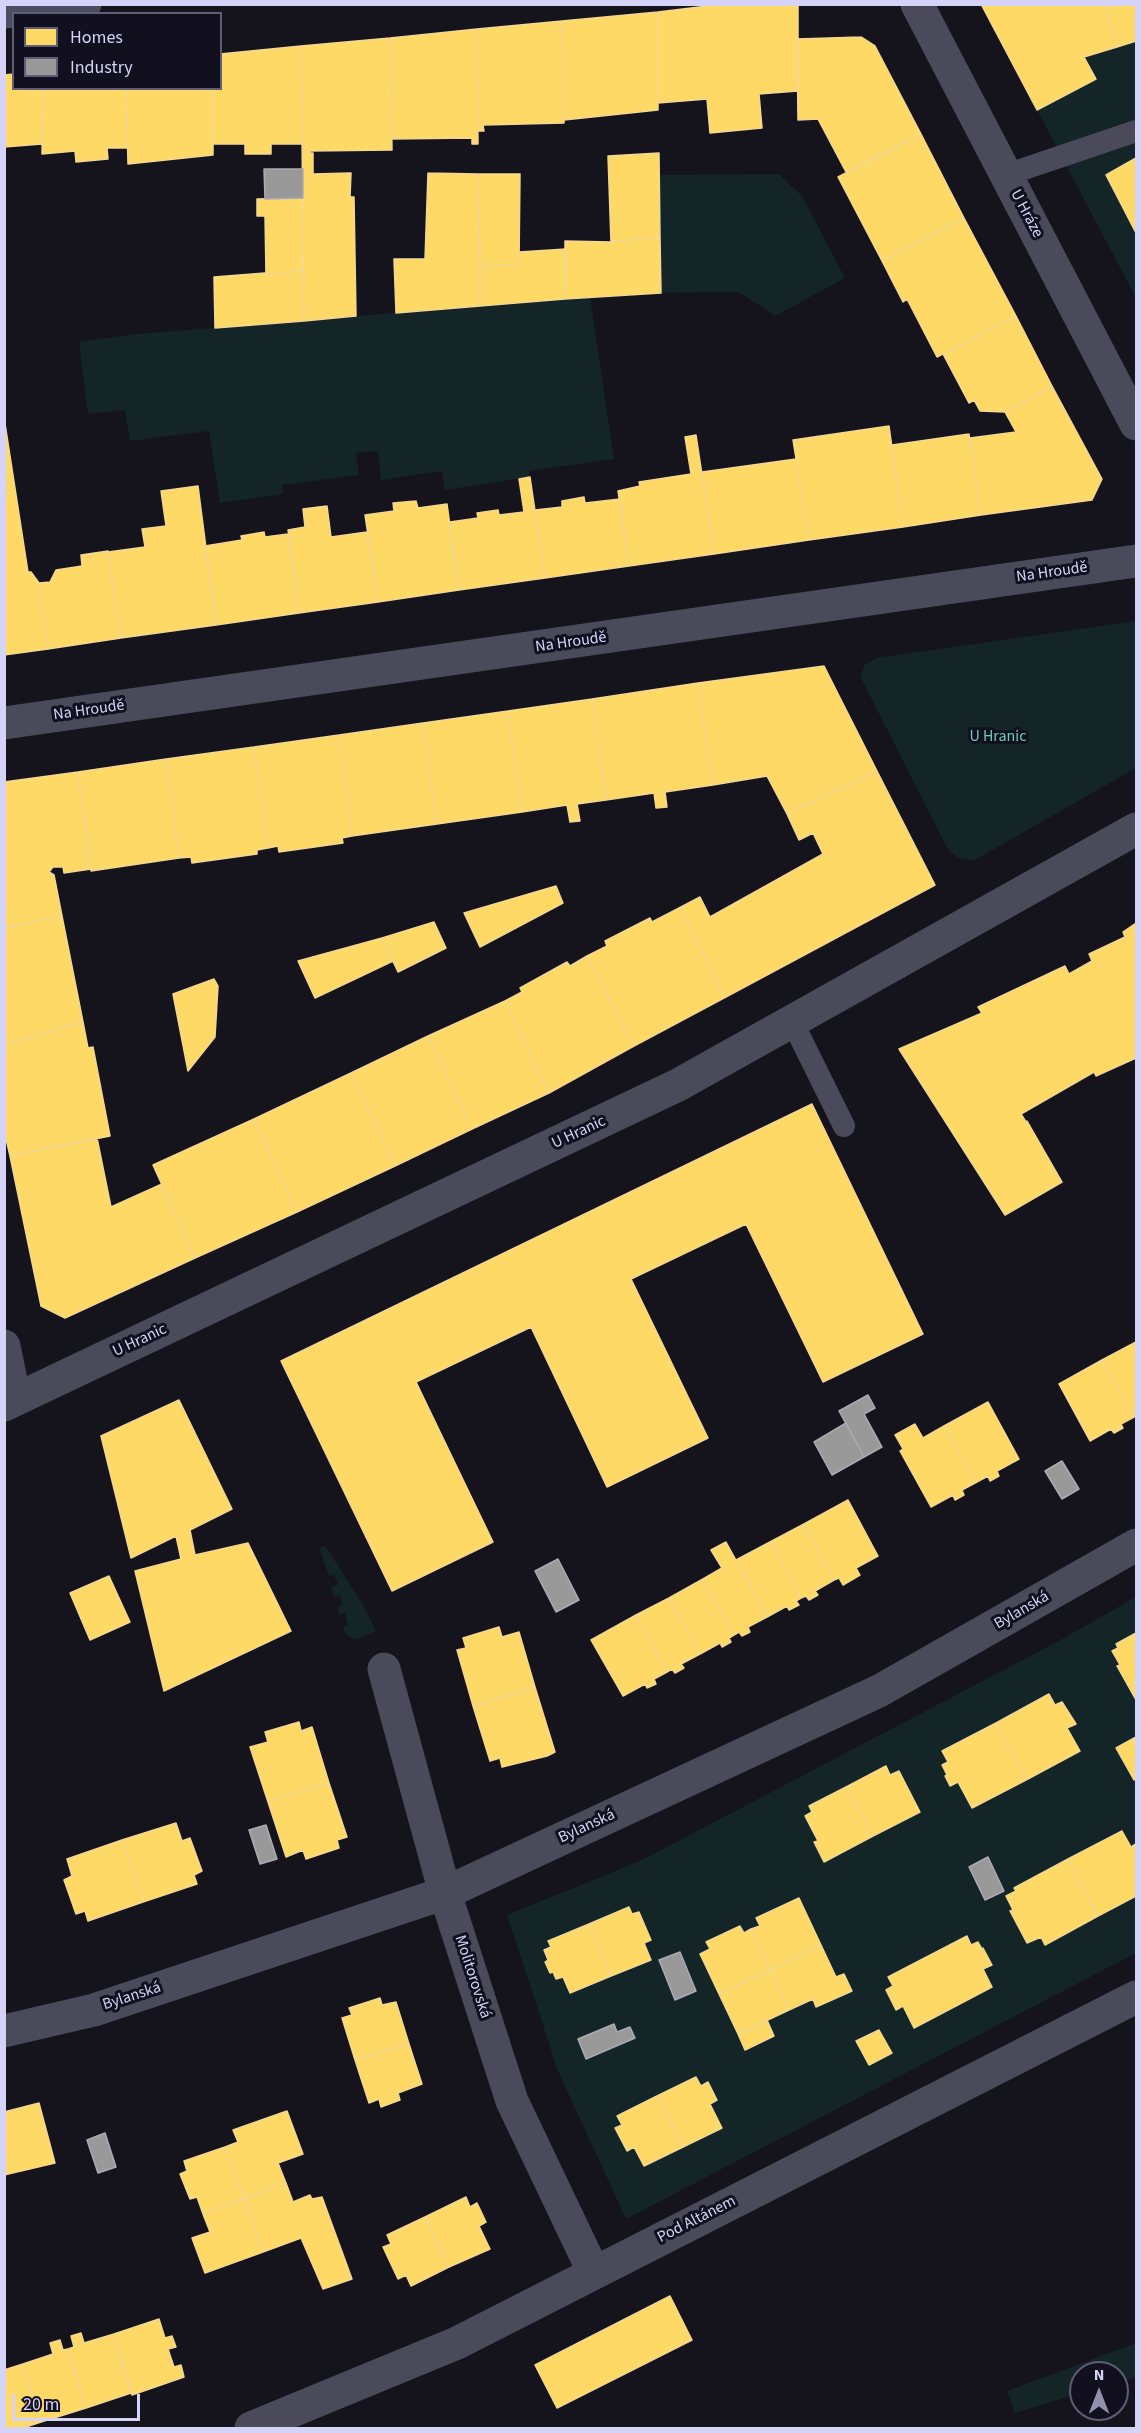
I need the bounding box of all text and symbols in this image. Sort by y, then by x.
legend [12,12,222,90]
text: Homes [70,25,123,50]
text: Industry [70,55,133,80]
street label: U Hráze [1005,187,1047,241]
street label: Na Hroudě [1015,559,1089,587]
street label: Na Hroudě [534,629,608,657]
street label: Na Hroudě [52,697,126,725]
park label: U Hranic [969,727,1027,747]
street label: U Hranic [549,1112,609,1154]
street label: U Hranic [110,1320,170,1362]
street label: Bylanská [991,1588,1053,1634]
street label: Bylanská [556,1806,618,1848]
street label: Molitorovská [450,1933,494,2021]
street label: Bylanská [100,1979,164,2015]
street label: Pod Altánem [655,2192,739,2248]
north arrow [1069,2361,1129,2421]
text: N [1094,2364,1104,2386]
scale bar [15,2382,142,2420]
text: 20 m [23,2392,59,2417]

